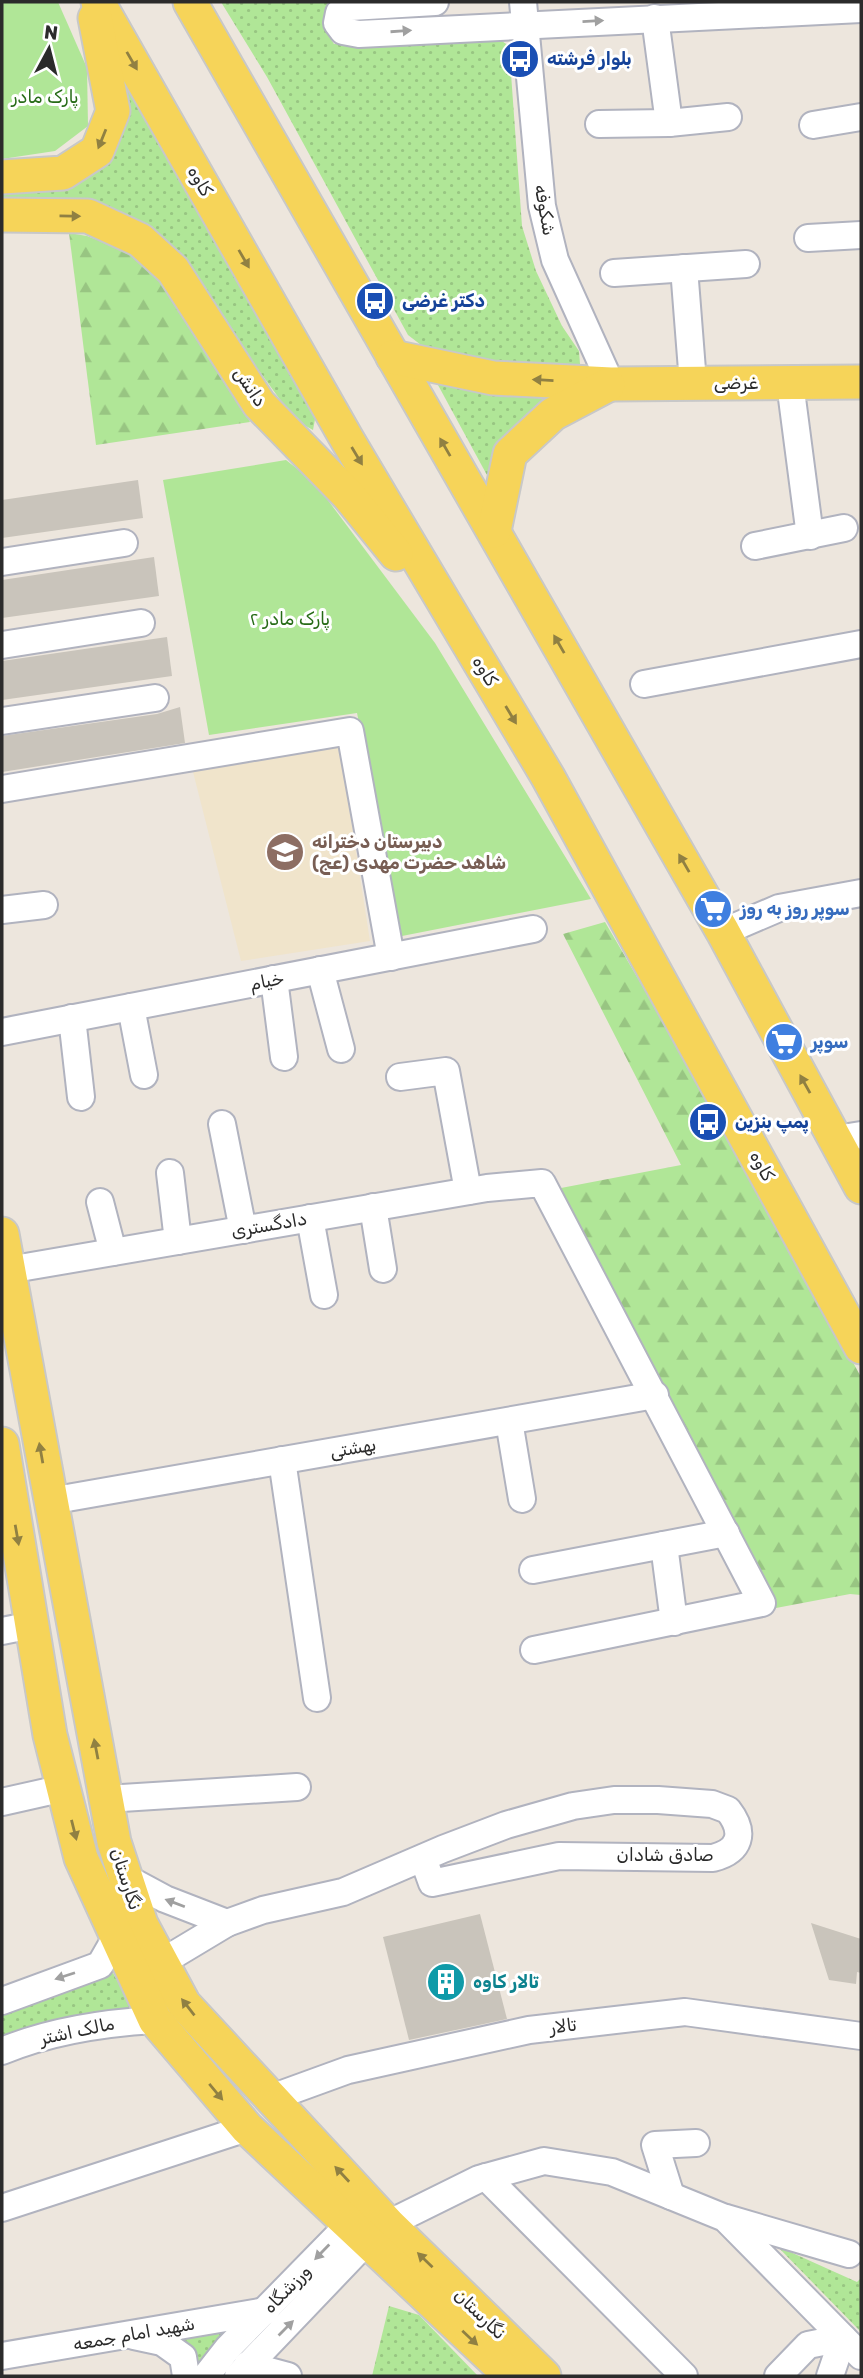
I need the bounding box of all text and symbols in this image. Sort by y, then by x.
north arrow [14,14,84,84]
one-way arrow [583,16,605,27]
text: N [43,20,59,45]
one-way arrow [390,25,412,36]
bus stop icon: بلوار فرشته [499,38,541,80]
place label: بلوار فرشته [547,48,632,70]
one-way arrow [126,51,138,71]
park label: پارک مادر [10,86,79,109]
one-way arrow [96,129,107,150]
street label: کاوه [183,162,217,200]
street label: شکوفه [530,183,560,237]
one-way arrow [59,210,81,222]
one-way arrow [238,249,250,268]
bus stop icon: دکتر غرضی [354,280,396,322]
place label: دکتر غرضی [402,290,485,312]
street label: دانش [229,363,271,411]
street label: غرضی [714,372,758,394]
one-way arrow [532,375,554,386]
one-way arrow [439,437,451,457]
one-way arrow [351,447,363,466]
park label: پارک مادر ۲ [250,608,330,631]
one-way arrow [552,635,565,654]
street label: کاوه [468,652,502,690]
one-way arrow [505,706,517,725]
school or university icon: دبیرستان دخترانه شاهد حضرت مهدی (عج) [264,831,306,873]
place label: دبیرستان دخترانه شاهد حضرت مهدی (عج) [312,831,506,876]
one-way arrow [678,853,690,872]
supermarket icon: سوپر روز به روز [692,888,734,930]
place label: سوپر روز به روز [739,898,850,921]
street label: خیام [248,967,286,995]
supermarket icon: سوپر [763,1021,805,1063]
place label: سوپر [810,1031,848,1054]
one-way arrow [799,1074,811,1093]
bus stop icon: پمپ بنزین [687,1101,729,1143]
place label: پمپ بنزین [735,1111,809,1134]
street label: کاوه [745,1147,779,1185]
street label: دادگستری [229,1208,309,1242]
street label: بهشتی [328,1433,378,1463]
one-way arrow [36,1442,47,1464]
one-way arrow [12,1524,23,1546]
one-way arrow [91,1738,102,1760]
one-way arrow [69,1819,80,1841]
street label: صادق شادان [616,1844,714,1866]
street label: نگارستان [106,1845,146,1913]
one-way arrow [165,1898,186,1909]
building icon: تالار کاوه [425,1961,467,2003]
place label: تالار کاوه [473,1971,539,1993]
one-way arrow [54,1972,75,1982]
one-way arrow [181,1998,196,2016]
street label: مالک اشتر [37,2012,116,2050]
street label: تالار [547,2013,578,2039]
one-way arrow [208,2083,224,2101]
one-way arrow [335,2166,351,2183]
one-way arrow [315,2243,331,2260]
one-way arrow [418,2252,434,2269]
street label: ورزشگاه [259,2260,315,2318]
street label: نگارستان [449,2284,511,2344]
street label: شهید امام جمعه [71,2312,197,2356]
one-way arrow [278,2320,294,2337]
one-way arrow [461,2330,479,2346]

